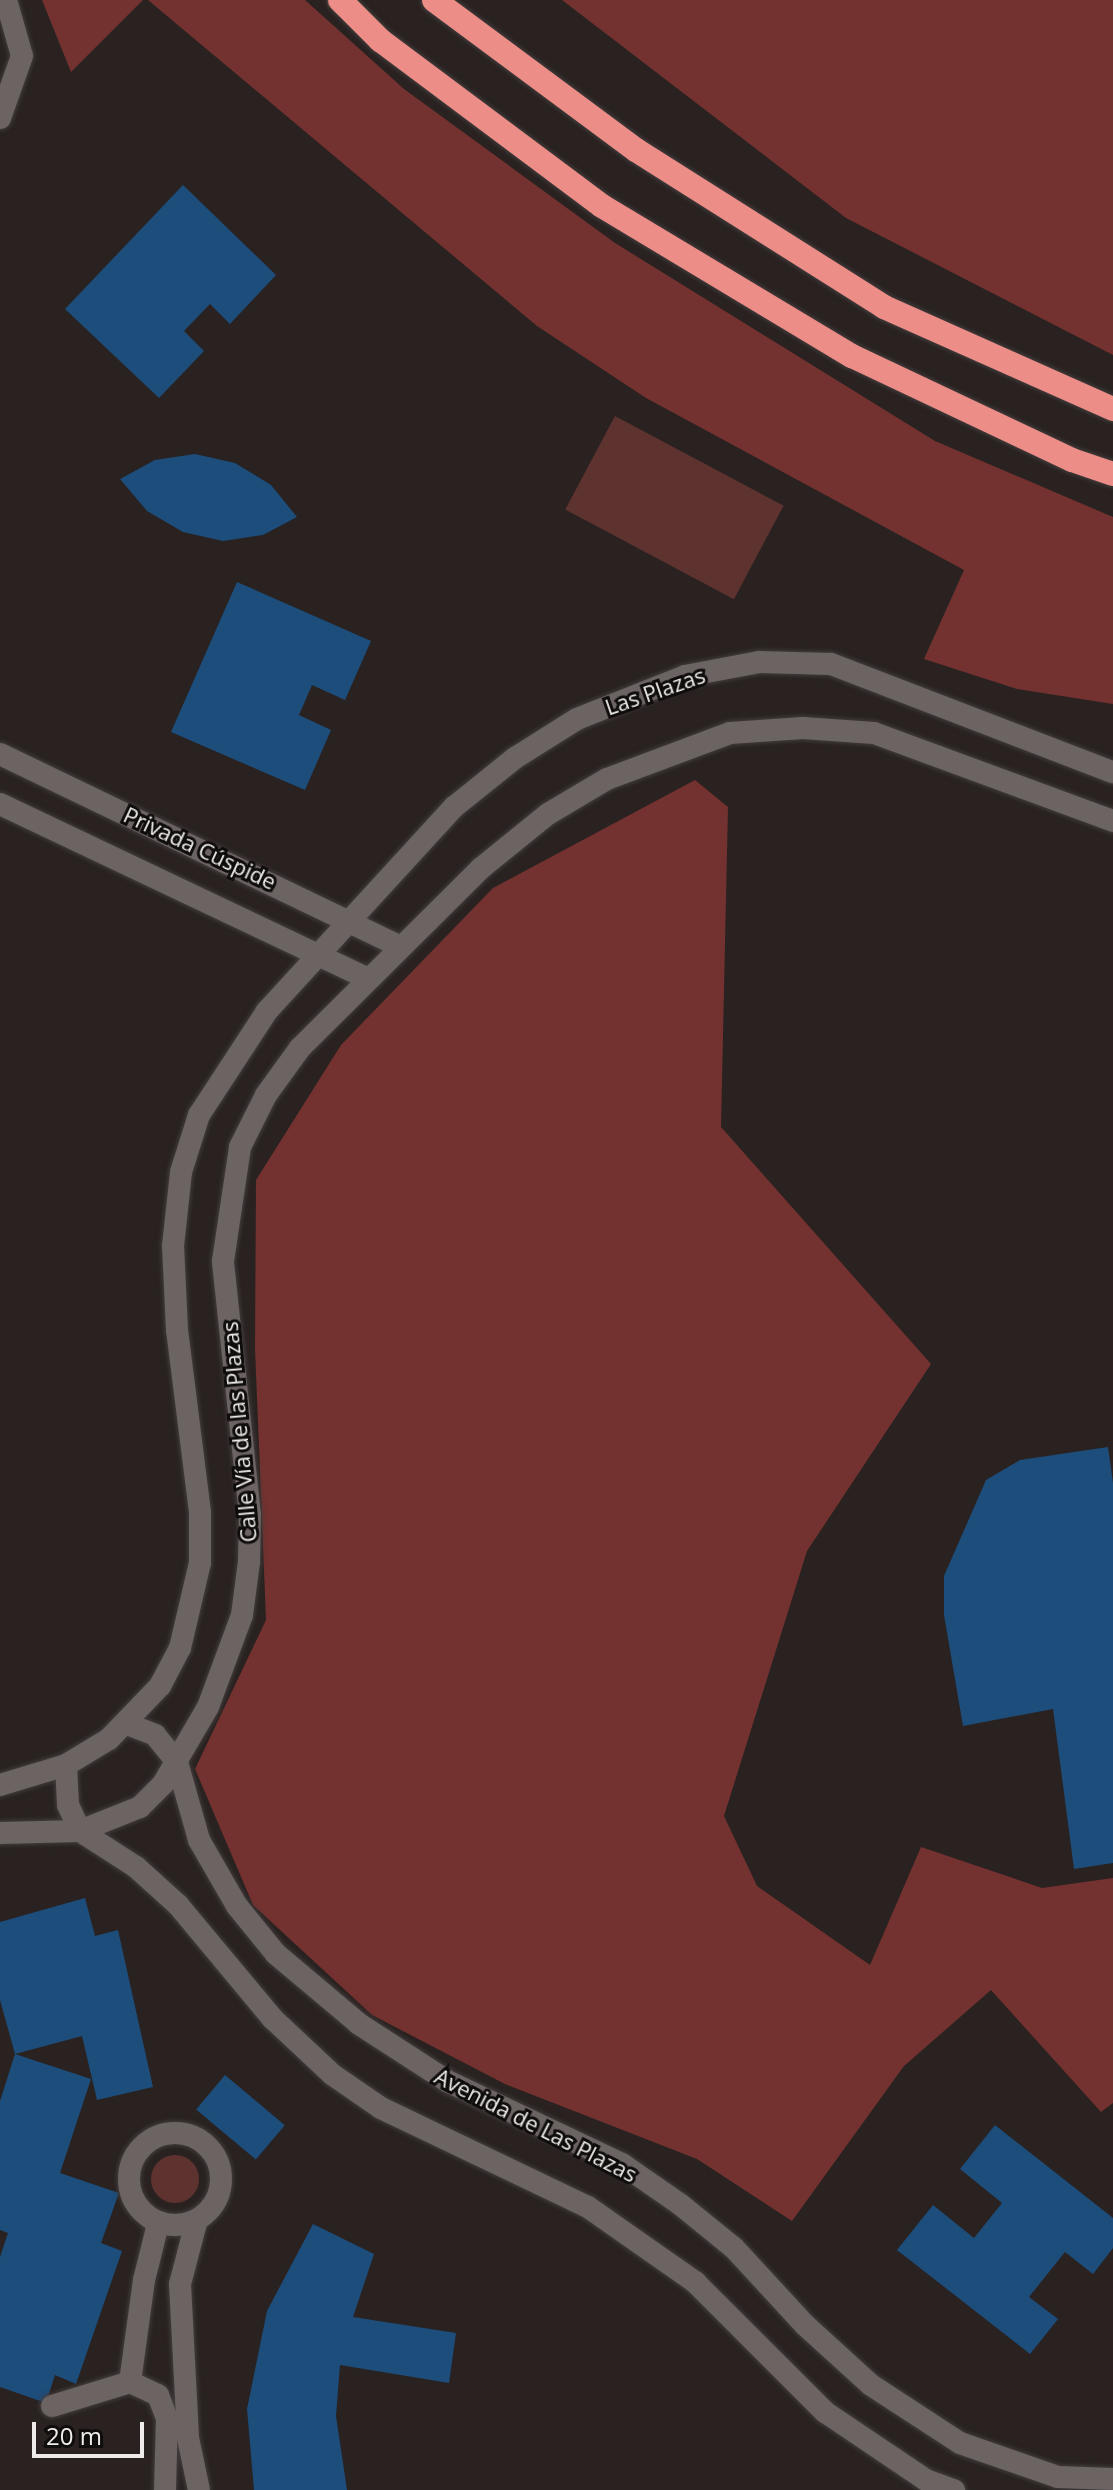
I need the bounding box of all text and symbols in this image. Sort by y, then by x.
street label: Las Plazas [602,662,708,720]
street label: Privada Cúspide [120,801,280,895]
street label: Calle Vía de las Plazas [216,1321,262,1543]
street label: Avenida de Las Plazas [431,2063,641,2187]
scale bar [36,2406,148,2456]
text: 20 m [46,2419,102,2452]

